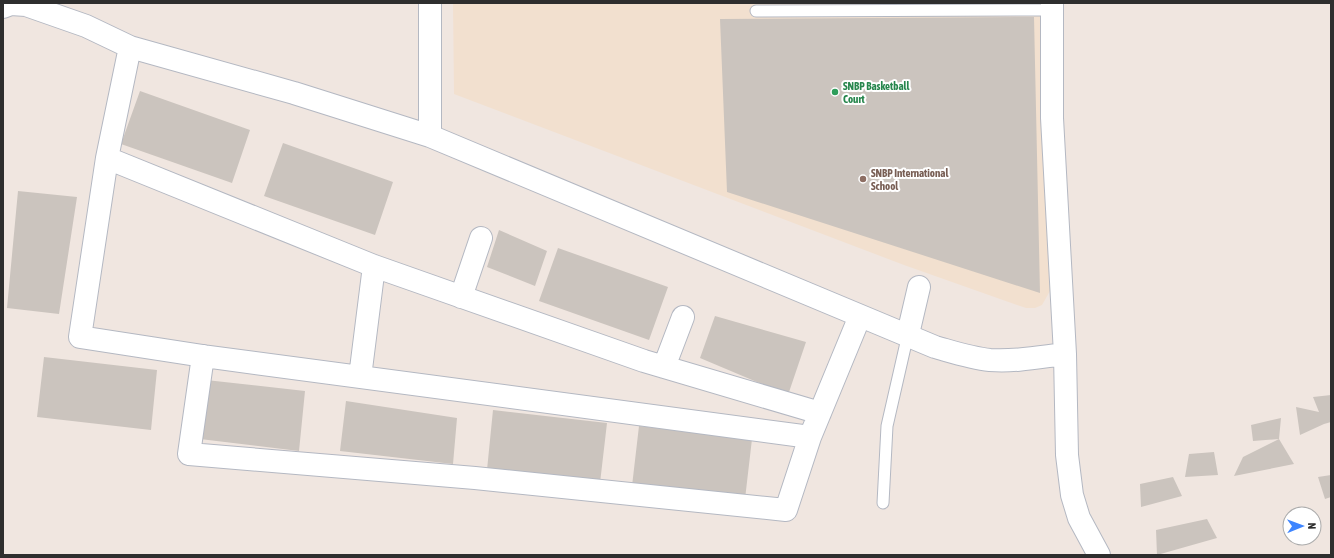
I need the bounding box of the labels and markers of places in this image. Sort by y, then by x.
place label: SNBP Basketball Court [843,80,910,105]
marker: SNBP Basketball Court [830,87,840,97]
place label: SNBP International School [871,167,949,192]
marker: SNBP International School [858,174,868,184]

